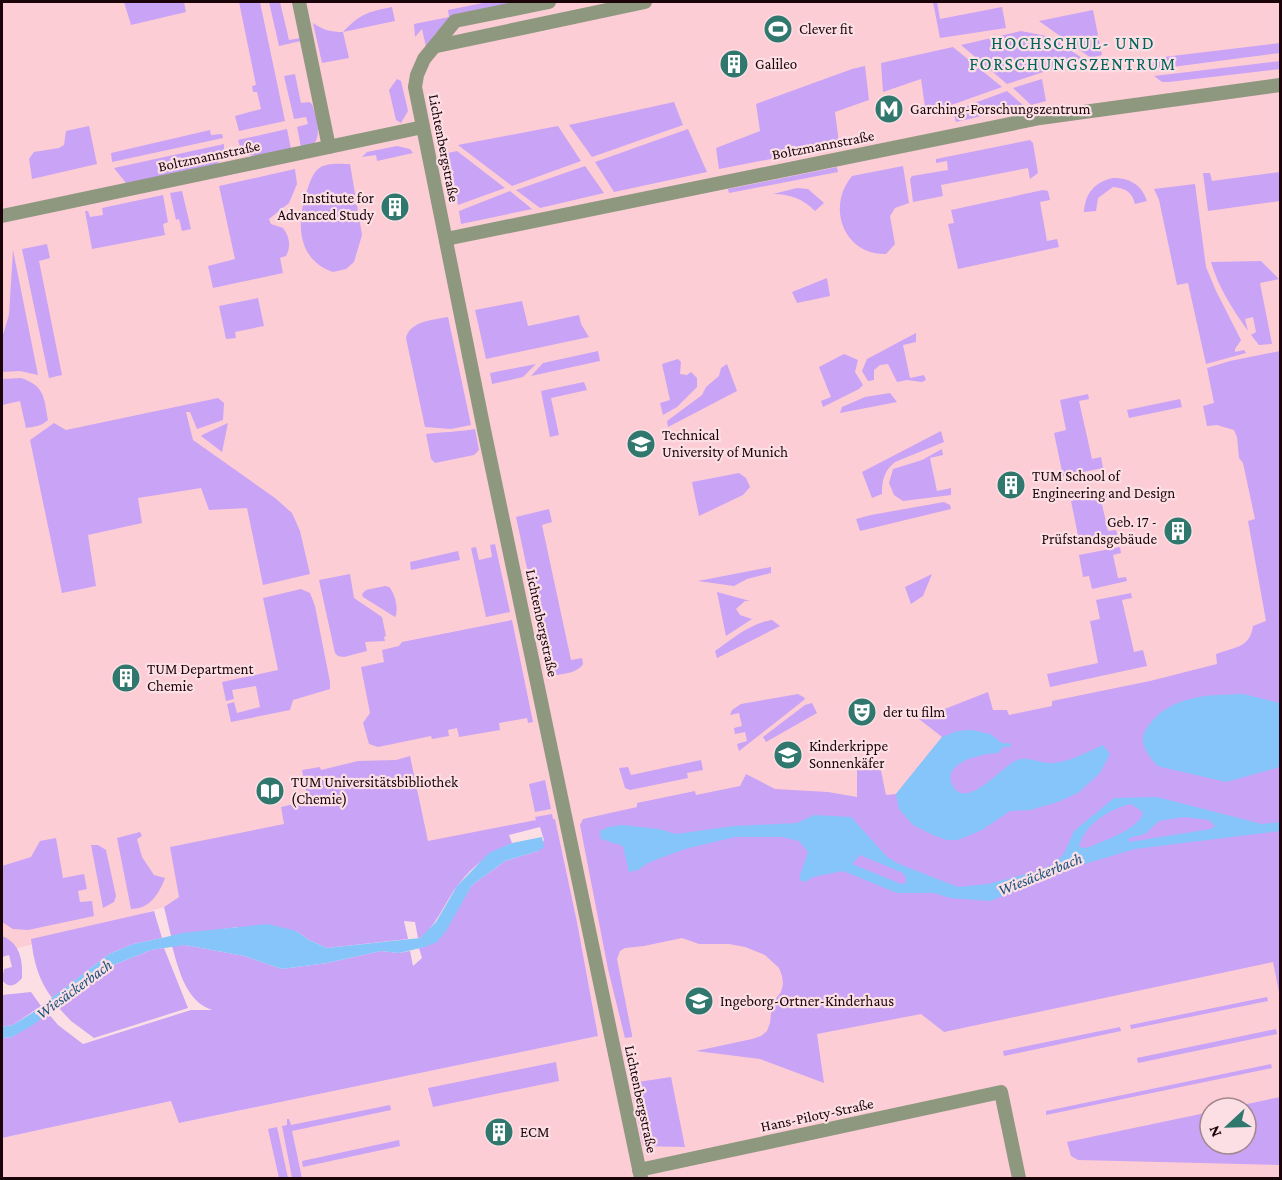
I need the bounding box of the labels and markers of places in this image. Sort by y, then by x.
sports icon: Clever fit [762,13,794,45]
place label: Clever fit [799,21,854,37]
building icon: Galileo [718,48,750,80]
place label: Galileo [755,56,797,72]
metro station icon: Garching-Forschungszentrum [873,93,905,125]
place label: Garching-Forschungszentrum [910,101,1091,118]
place label: Institute for Advanced Study [278,190,375,224]
building icon: Institute for Advanced Study [379,191,411,223]
place label: Technical University of Munich [662,427,788,461]
school or university icon: Technical University of Munich [625,428,657,460]
place label: TUM School of Engineering and Design [1032,468,1175,502]
building icon: TUM School of Engineering and Design [995,469,1027,501]
place label: Geb. 17 - Prüfstandsgebäude [1041,514,1157,548]
building icon: Geb. 17 - Prüfstandsgebäude [1162,515,1194,547]
place label: TUM Department Chemie [147,661,255,694]
building icon: TUM Department Chemie [110,662,142,694]
theatre icon: der tu film [846,696,878,728]
place label: der tu film [883,704,945,720]
place label: Kinderkrippe Sonnenkäfer [809,738,888,771]
school or university icon: Kinderkrippe Sonnenkäfer [772,739,804,771]
place label: TUM Universitätsbibliothek (Chemie) [291,774,459,808]
library icon: TUM Universitätsbibliothek (Chemie) [254,775,286,807]
school or university icon: Ingeborg-Ortner-Kinderhaus [683,985,715,1017]
place label: Ingeborg-Ortner-Kinderhaus [720,993,894,1010]
building icon: ECM [483,1116,515,1148]
place label: ECM [520,1124,549,1140]

